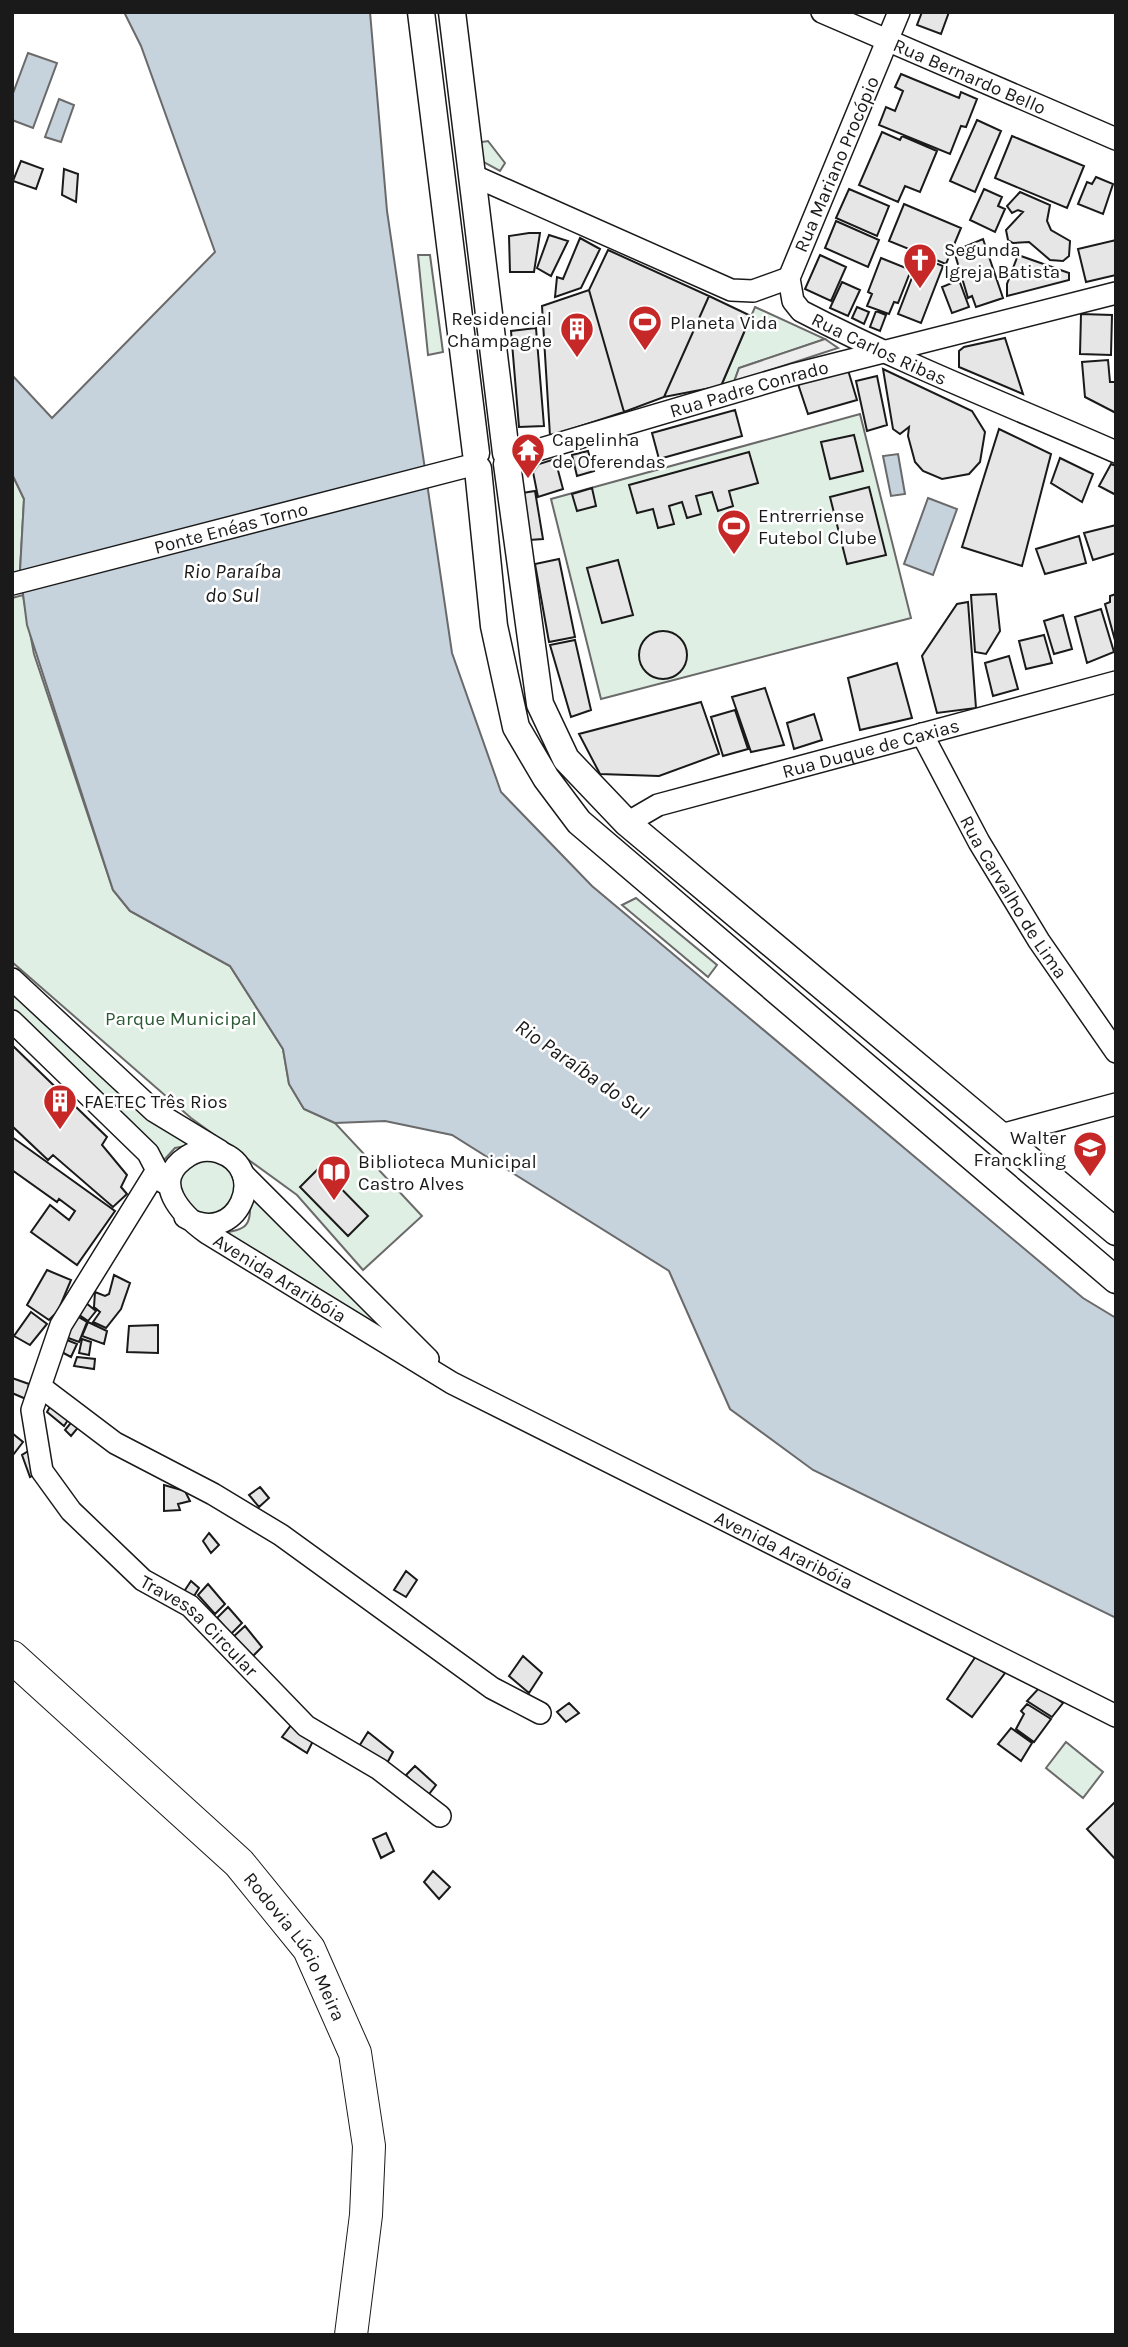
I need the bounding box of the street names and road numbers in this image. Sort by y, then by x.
street label: Rua Bernardo Bello [890,34,1049,119]
street label: Rua Mariano Procópio [790,73,884,256]
street label: Rua Carlos Ribas [808,308,950,390]
street label: Rua Padre Conrado [667,356,831,422]
street label: Ponte Enéas Torno [152,498,310,559]
street label: Rua Duque de Caxias [780,715,962,783]
street label: Rua Carvalho de Lima [955,812,1072,983]
street label: Avenida Araribóia [209,1230,350,1328]
street label: Avenida Araribóia [711,1507,856,1594]
street label: Travessa Circular [136,1571,262,1681]
street label: Rodovia Lúcio Meira [239,1868,349,2025]

